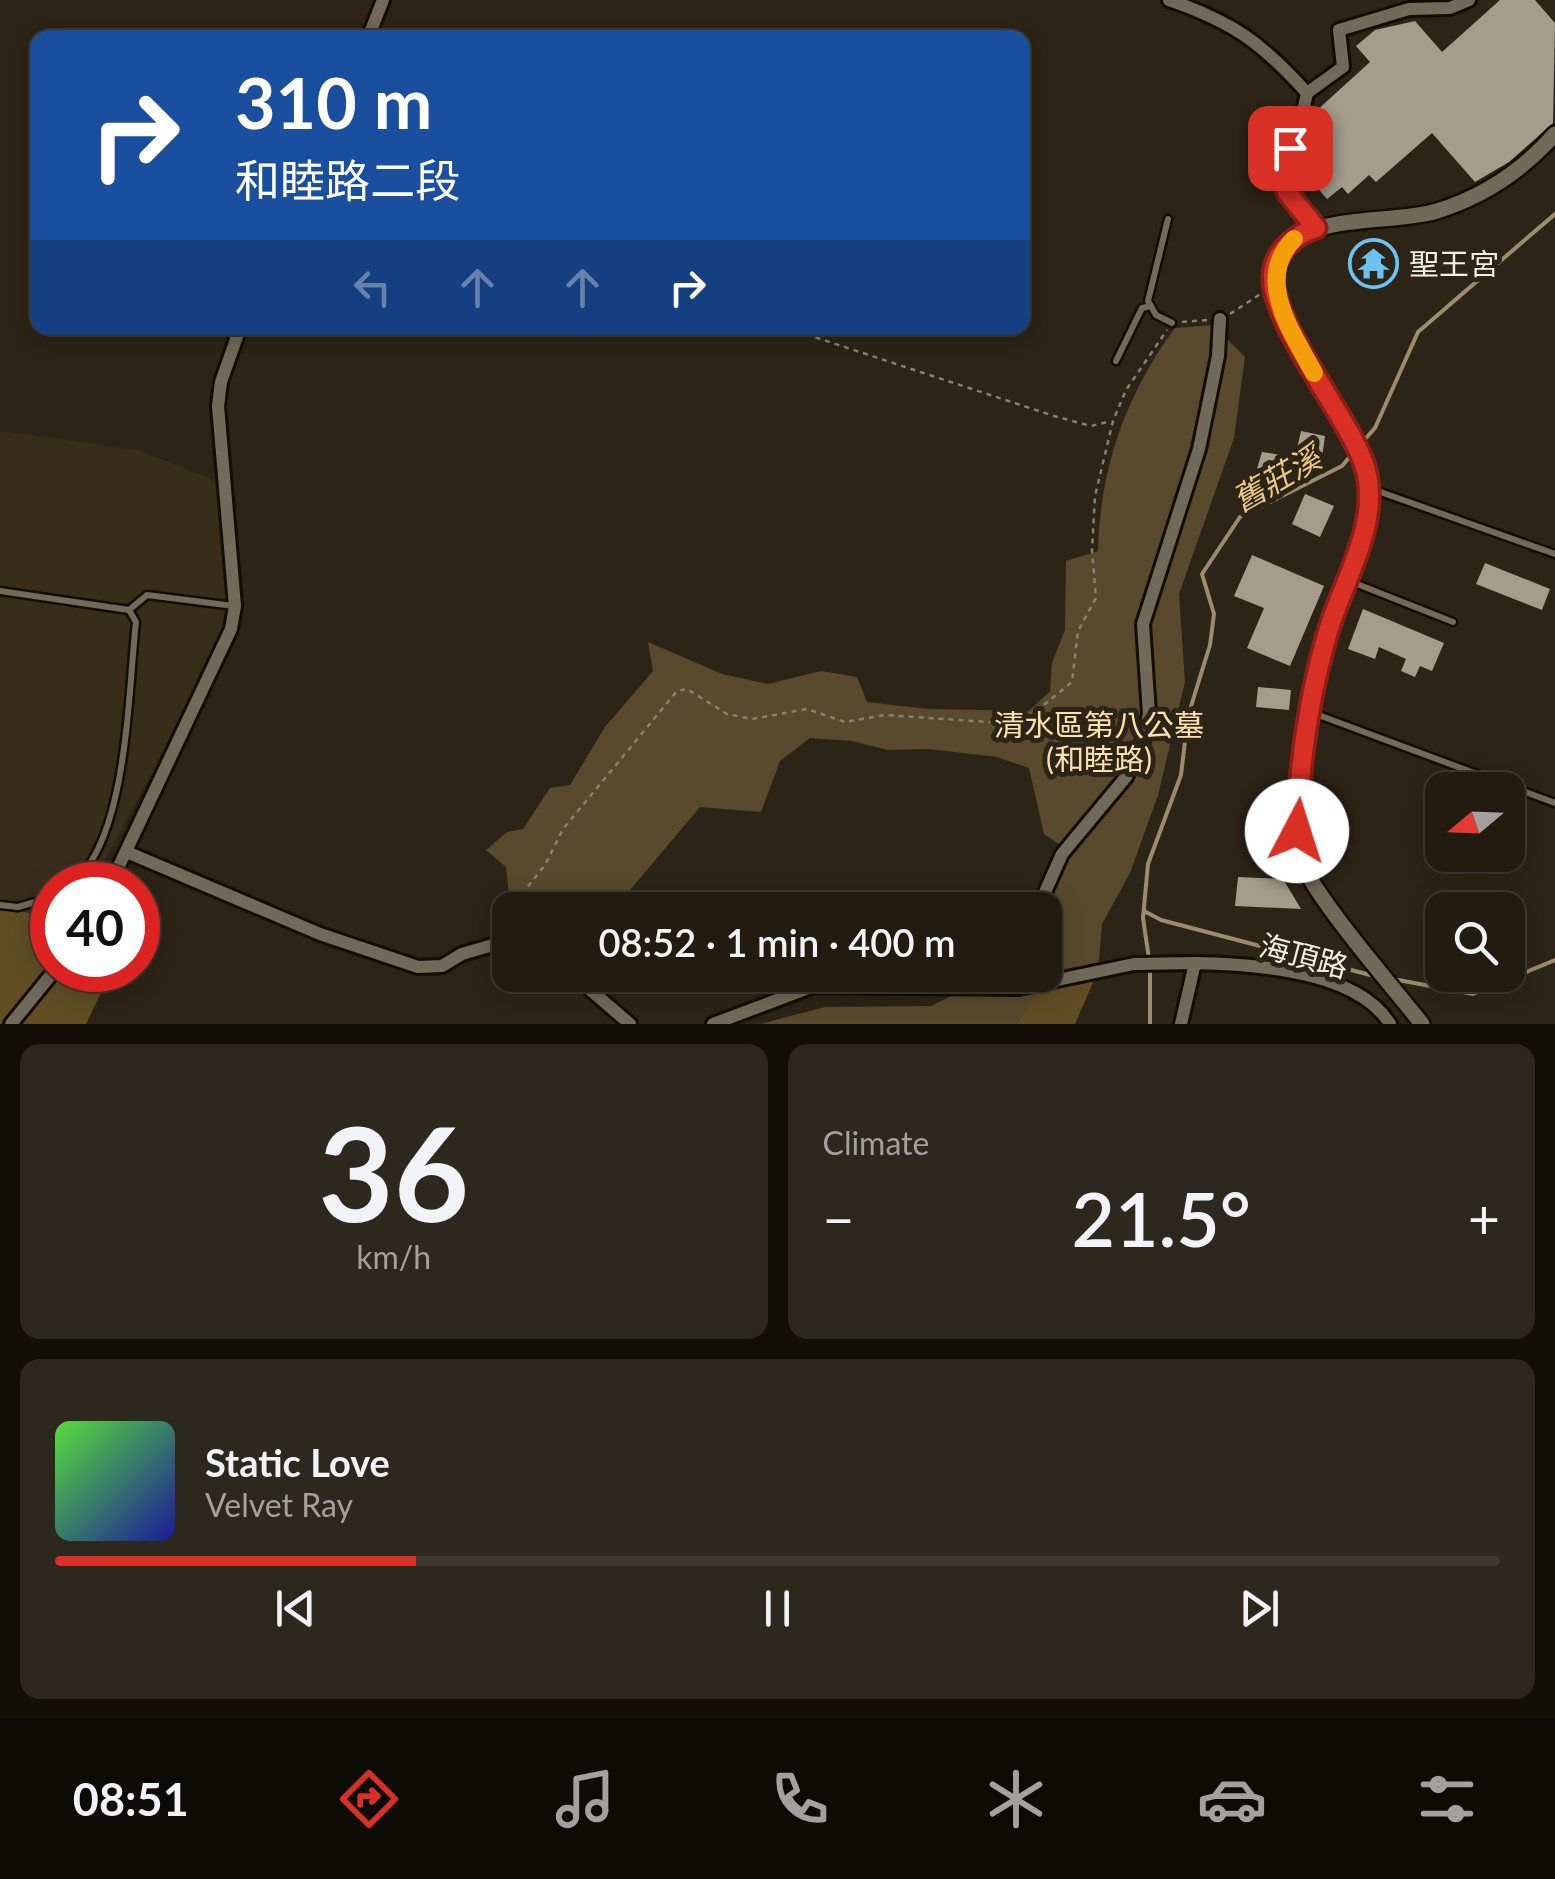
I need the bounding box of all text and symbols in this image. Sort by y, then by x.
text: 310 m [235,60,432,144]
icon: right [70,70,200,200]
pin [1248,106,1333,191]
icon: arrive [1263,121,1318,176]
text: 和睦路二段 [235,153,460,207]
temple icon: 聖王宮 [1348,237,1400,289]
place label: 聖王宮 [1409,245,1499,281]
icon: left [345,260,400,315]
icon: ahead [450,260,505,315]
icon: ahead [555,260,610,315]
icon: right [660,260,715,315]
water label: 舊莊溪 [1225,435,1331,519]
park label: 清水區第八公墓 (和睦路) [994,706,1204,776]
north arrow [1425,772,1525,872]
map controls [1425,772,1525,992]
position arrow [1245,779,1349,883]
speed limit sign: 40 [30,862,160,992]
button: search [1425,892,1525,992]
text: 08:52 · 1 min · 400 m [599,919,955,965]
street label: 海頂路 [1256,926,1352,984]
text: 36 [318,1094,469,1250]
text: Climate [823,1123,929,1162]
text: 21.5° [1072,1173,1251,1263]
text: − [823,1185,854,1251]
text: + [1468,1185,1500,1251]
text: km/h [356,1237,431,1276]
text: Static Love [205,1439,390,1485]
text: Velvet Ray [205,1485,353,1524]
icon: previous [268,1581,323,1636]
icon: pause [750,1581,805,1636]
icon: next [1232,1581,1287,1636]
icon: directions [334,1764,404,1834]
icon: music [550,1764,620,1834]
icon: phone [765,1764,835,1834]
icon: climate [981,1764,1051,1834]
icon: car [1197,1764,1267,1834]
icon: filters [1412,1764,1482,1834]
text: 08:51 [73,1772,189,1826]

